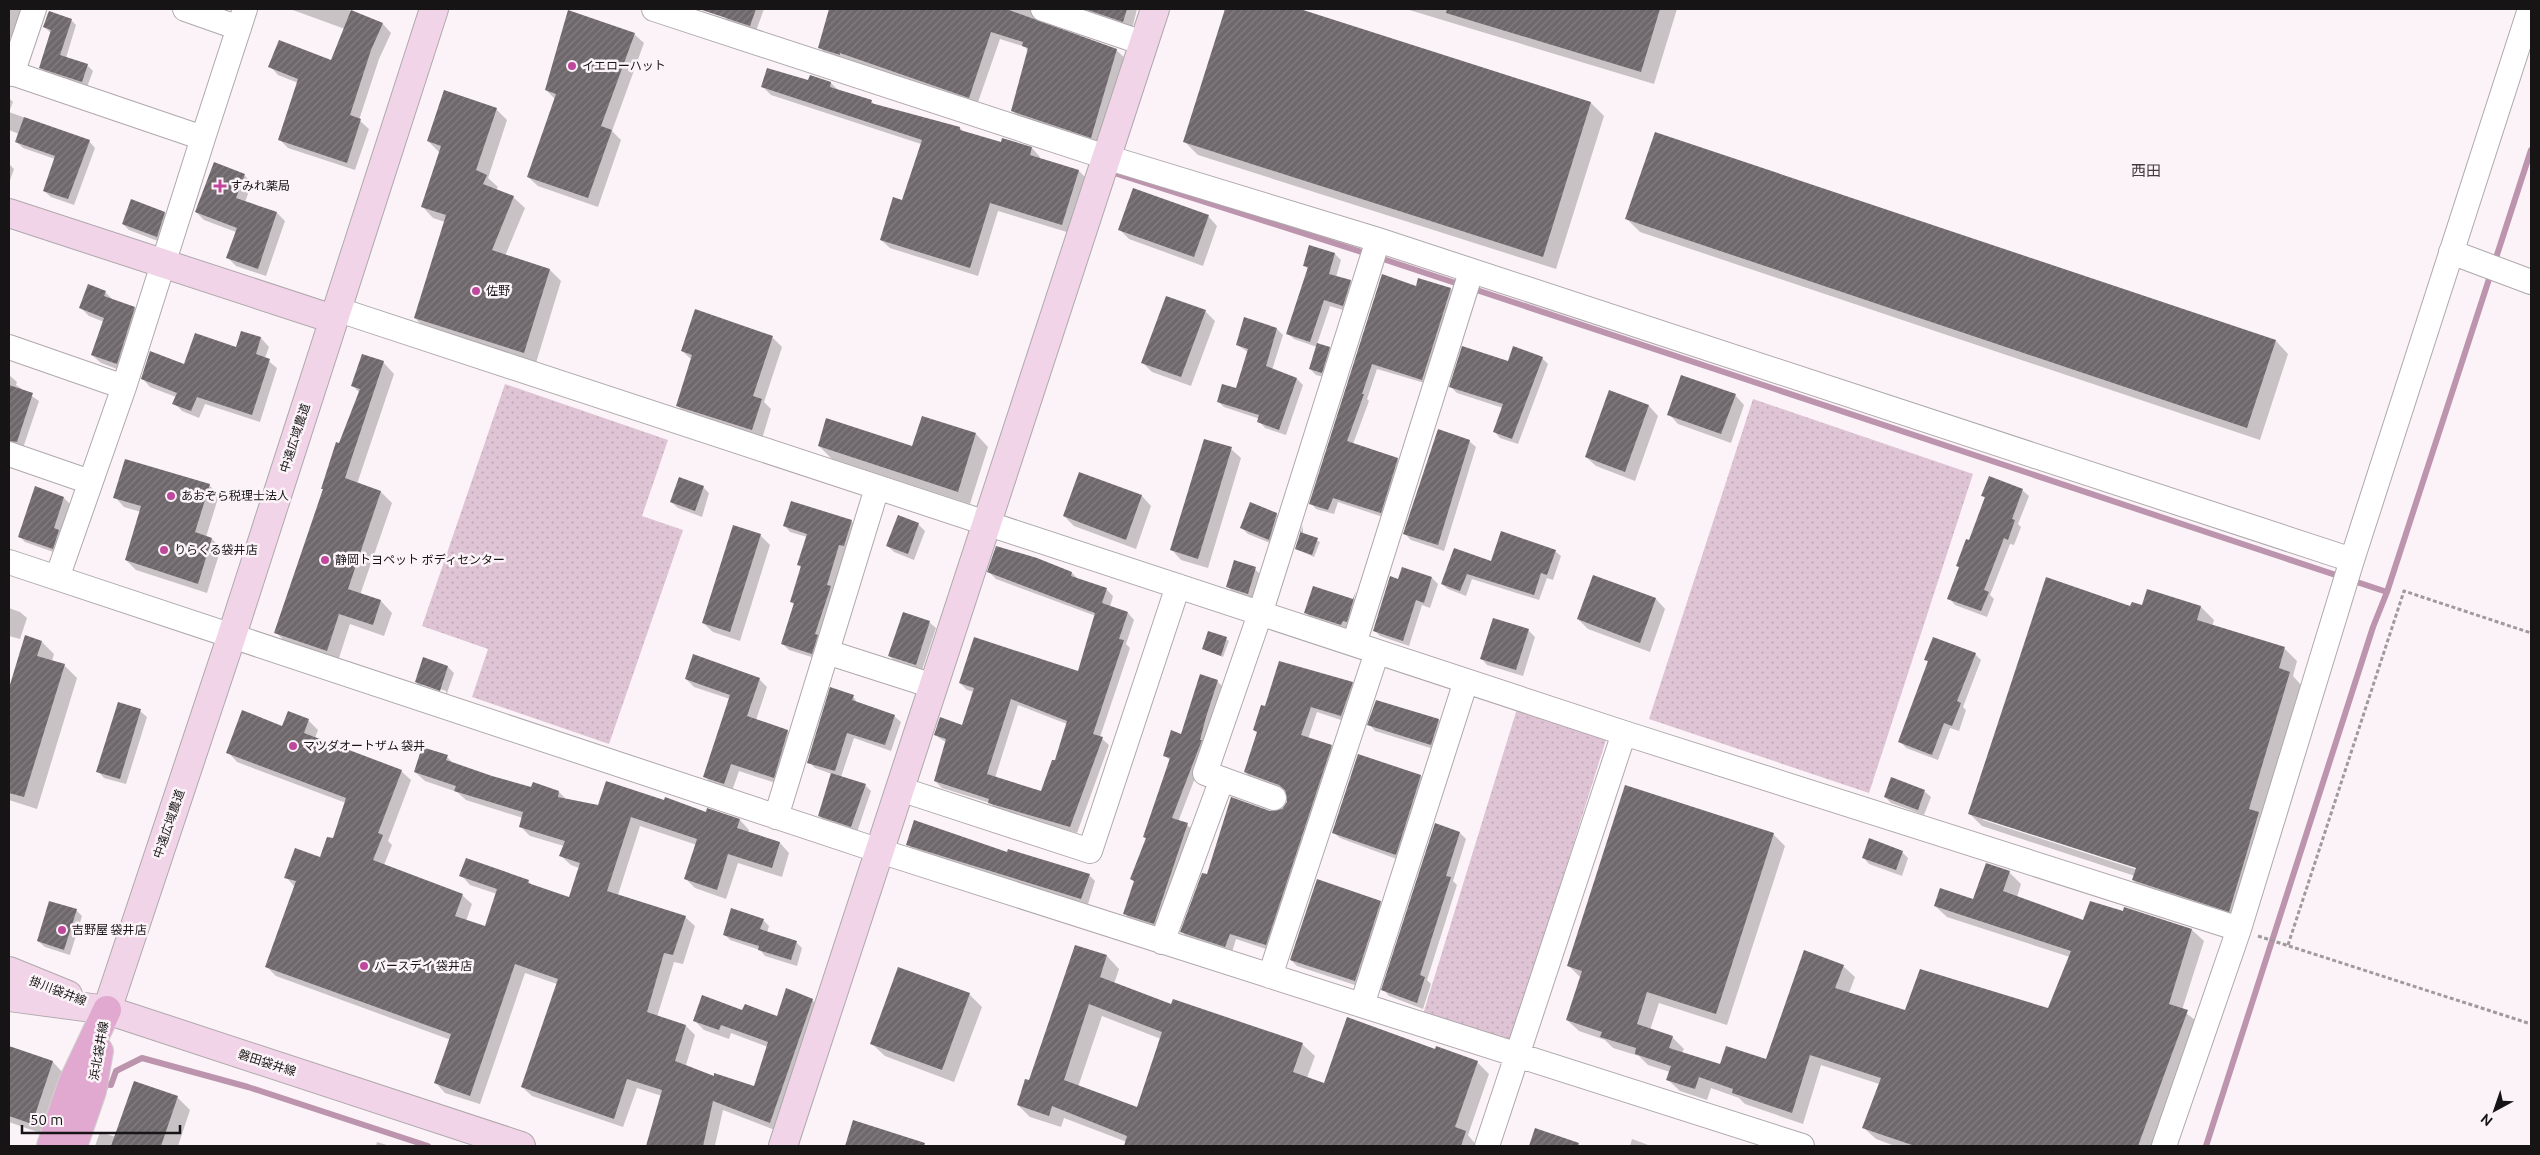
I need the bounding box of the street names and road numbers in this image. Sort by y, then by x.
street label: 中遠広域農道 [277,402,312,474]
street label: 中遠広域農道 [151,788,186,860]
street label: 掛川袋井線 [28,974,89,1007]
street label: 浜北袋井線 [87,1020,110,1082]
street label: 磐田袋井線 [237,1047,298,1078]

